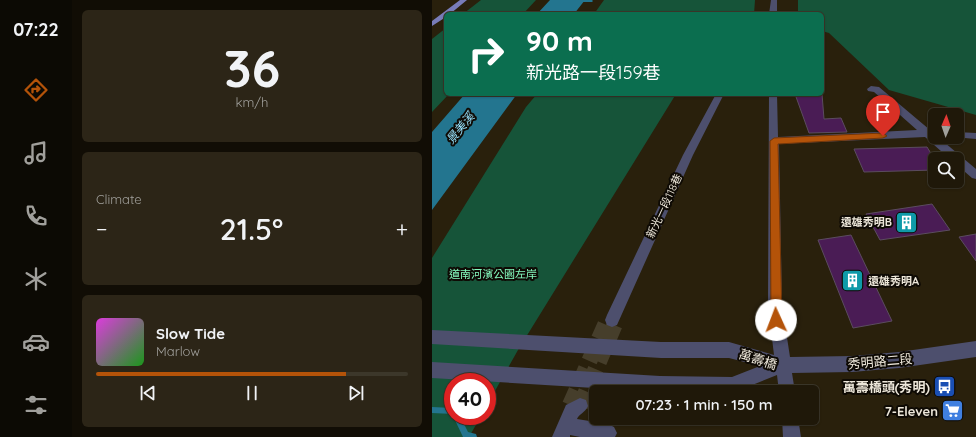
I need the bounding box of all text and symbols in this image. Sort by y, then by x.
text: 07:22 [13,18,59,41]
text: 90 m [526,23,593,58]
icon: right [460,28,512,80]
text: 36 [224,35,280,100]
text: 新光路一段159巷 [526,61,661,84]
icon: directions [22,76,50,104]
text: km/h [236,94,268,110]
pin [866,95,900,136]
icon: arrive [872,101,894,123]
water label: 景美溪 [443,108,479,147]
north arrow [928,108,964,144]
map controls [928,108,964,188]
icon: music [22,139,50,167]
button: search [928,152,964,188]
street label: 新光一段118巷 [643,172,685,240]
text: Climate [96,191,142,207]
icon: phone [22,202,50,230]
building icon: 遠雄秀明B [894,209,920,235]
text: 21.5° [220,210,283,248]
text: − [96,215,107,243]
text: + [396,215,408,243]
place label: 遠雄秀明B [841,215,892,229]
icon: climate [22,265,50,293]
park label: 道南河濱公園左岸 [449,267,537,281]
building icon: 遠雄秀明A [840,268,866,294]
place label: 遠雄秀明A [868,274,919,288]
position arrow [755,299,797,341]
text: Slow Tide [156,324,225,343]
icon: car [22,328,50,356]
text: Marlow [156,343,200,359]
street label: 萬壽橋 [737,345,779,373]
street label: 秀明路二段 [847,350,913,372]
speed limit sign: 40 [444,373,496,425]
bus stop icon: 萬壽橋頭(秀明) [932,374,958,400]
place label: 萬壽橋頭(秀明) [843,379,930,395]
icon: previous [137,382,159,404]
icon: pause [241,382,263,404]
icon: next [345,382,367,404]
icon: filters [22,391,50,419]
text: 07:23 · 1 min · 150 m [636,395,772,414]
supermarket icon: 7-Eleven [940,398,966,424]
place label: 7-Eleven [885,403,938,419]

